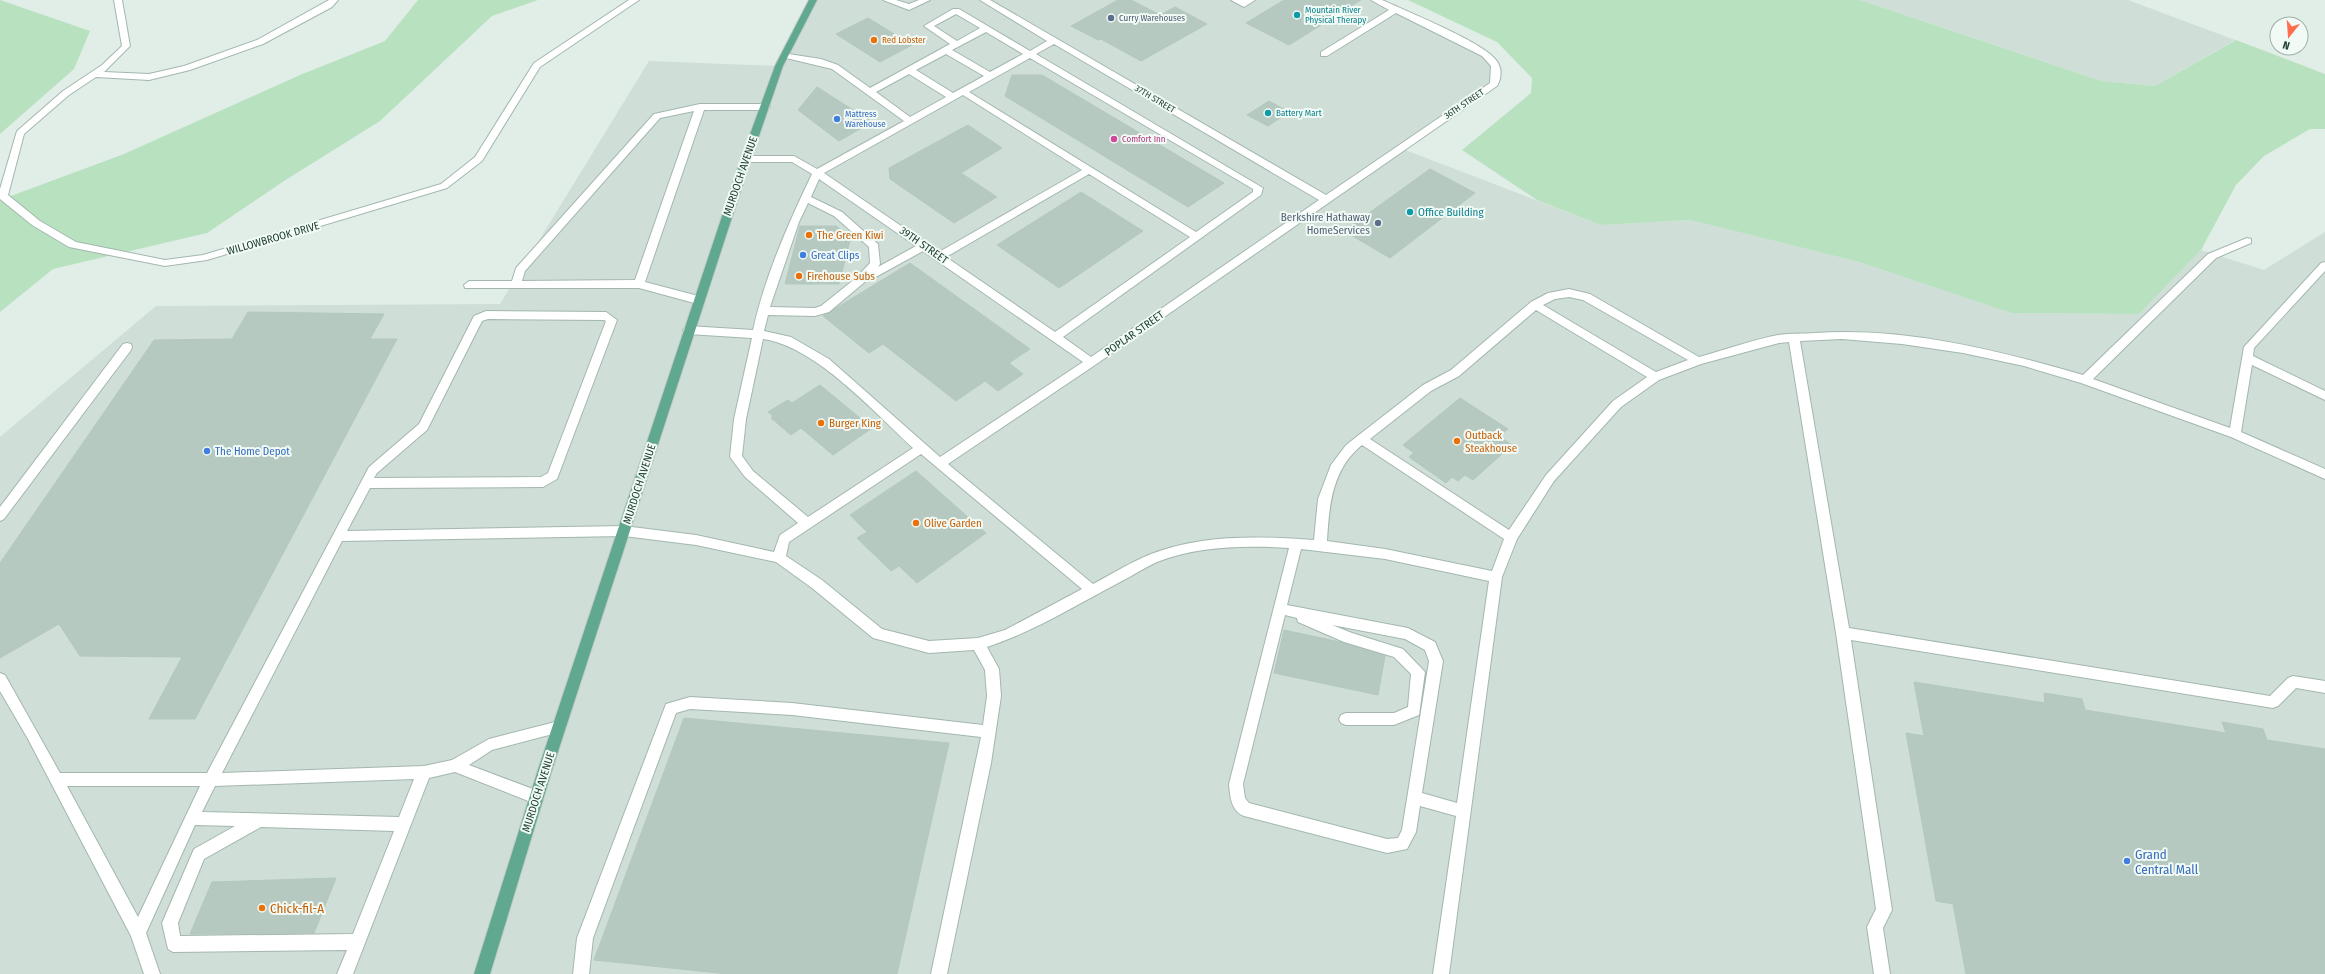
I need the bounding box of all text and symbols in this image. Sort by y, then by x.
place label: Mountain River Physical Therapy [1305,5,1366,25]
marker: Mountain River Physical Therapy [1292,10,1302,20]
marker: Curry Warehouses [1106,13,1116,23]
place label: Curry Warehouses [1119,13,1185,23]
north arrow [2269,16,2309,56]
marker: Red Lobster [869,35,879,45]
place label: Red Lobster [882,35,927,45]
text: N [2281,38,2291,52]
street label: 37TH STREET [1133,83,1178,115]
street label: 36TH STREET [1442,87,1486,121]
marker: Battery Mart [1263,108,1273,118]
place label: Battery Mart [1276,108,1322,118]
place label: Mattress Warehouse [845,109,886,129]
marker: Mattress Warehouse [832,114,842,124]
marker: Comfort Inn [1109,134,1119,144]
place label: Comfort Inn [1122,134,1166,144]
street label: MURDOCH AVENUE [721,135,760,218]
place label: Office Building [1418,206,1484,219]
marker: Office Building [1405,207,1415,217]
place label: Berkshire Hathaway HomeServices [1281,211,1370,237]
marker: Berkshire Hathaway HomeServices [1373,218,1383,228]
street label: WILLOWBROOK DRIVE [225,219,321,258]
street label: 39TH STREET [897,224,951,267]
place label: The Green Kiwi [817,229,884,242]
marker: The Green Kiwi [804,230,814,240]
place label: Great Clips [811,249,860,262]
marker: Great Clips [798,250,808,260]
place label: Firehouse Subs [807,270,875,283]
marker: Firehouse Subs [794,271,804,281]
street label: POPLAR STREET [1102,308,1167,359]
place label: Burger King [829,417,882,430]
marker: Burger King [816,418,826,428]
place label: Outback Steakhouse [1465,429,1517,455]
marker: Outback Steakhouse [1452,436,1462,446]
street label: MURDOCH AVENUE [620,443,659,526]
place label: The Home Depot [215,445,290,458]
marker: The Home Depot [202,446,212,456]
place label: Olive Garden [924,517,982,530]
marker: Olive Garden [911,518,921,528]
street label: MURDOCH AVENUE [519,751,558,834]
place label: Grand Central Mall [2135,847,2199,877]
marker: Grand Central Mall [2122,856,2132,866]
place label: Chick-fil-A [270,901,324,916]
marker: Chick-fil-A [257,903,267,913]

